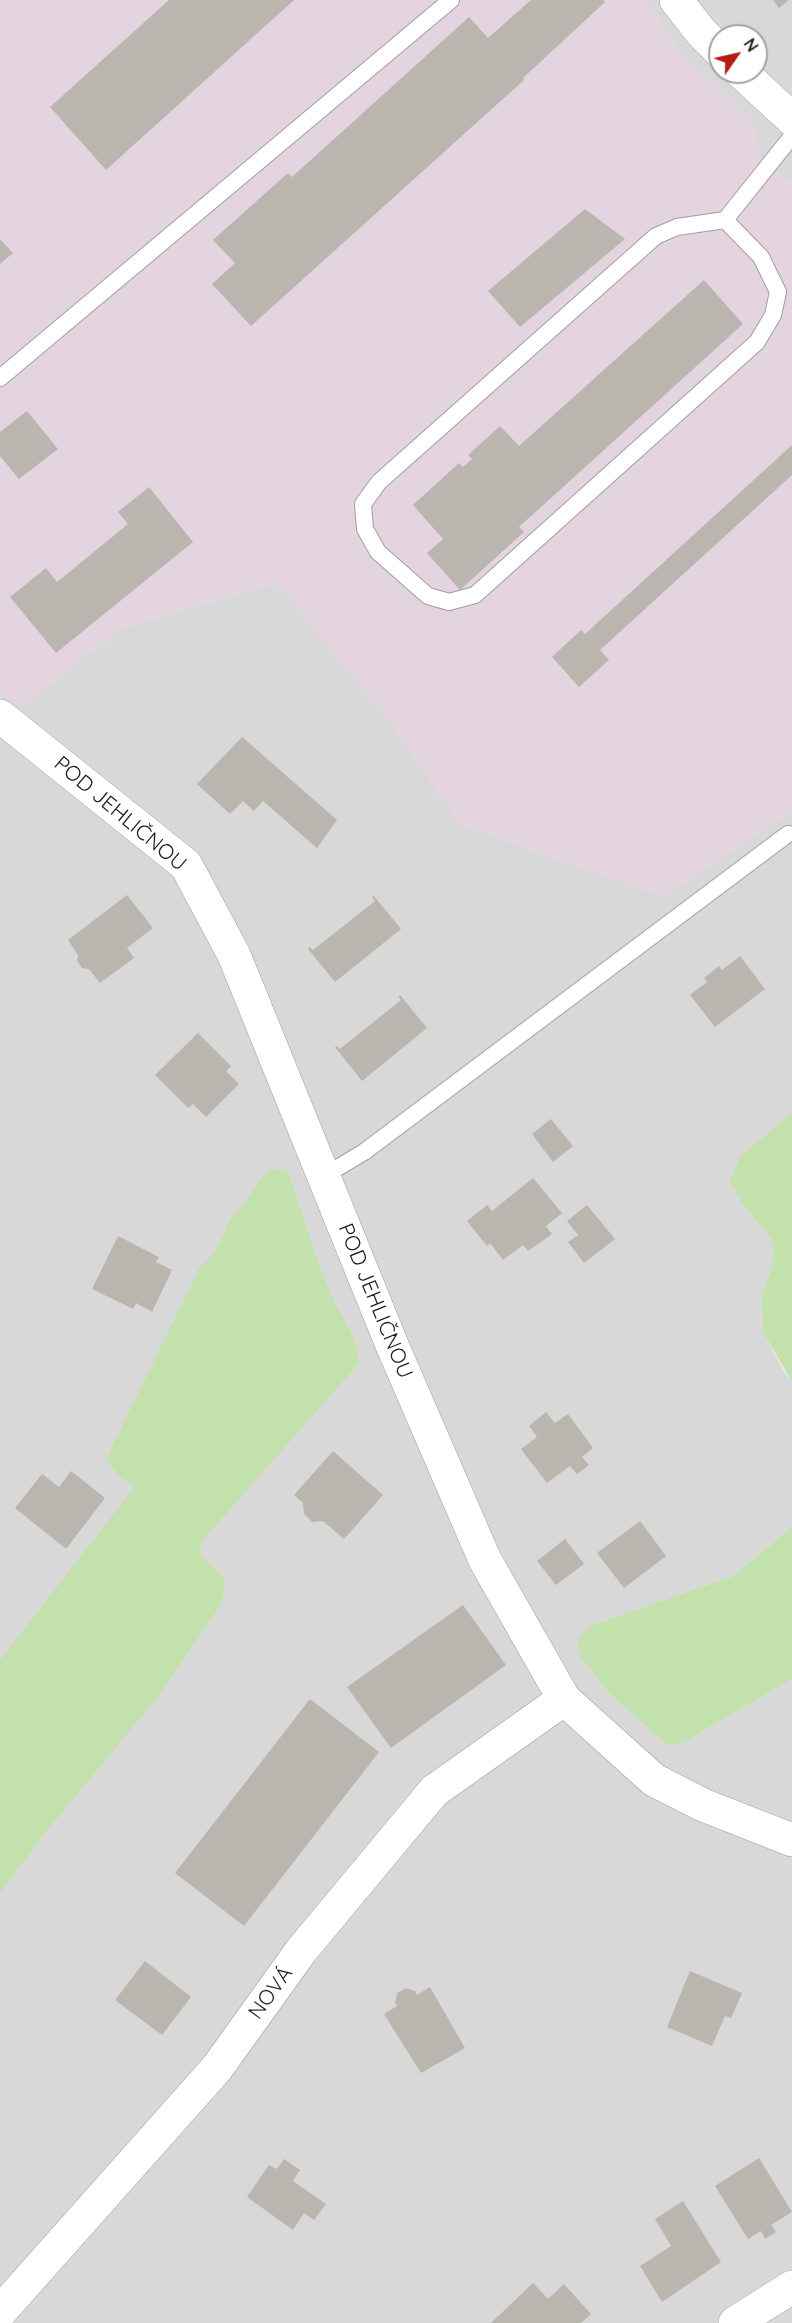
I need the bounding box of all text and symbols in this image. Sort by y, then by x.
north arrow [708,24,768,84]
text: N [740,35,763,56]
street label: POD JEHLIČNOU [49,751,191,877]
street label: POD JEHLIČNOU [332,1220,418,1382]
street label: NOVÁ [244,1962,298,2024]

